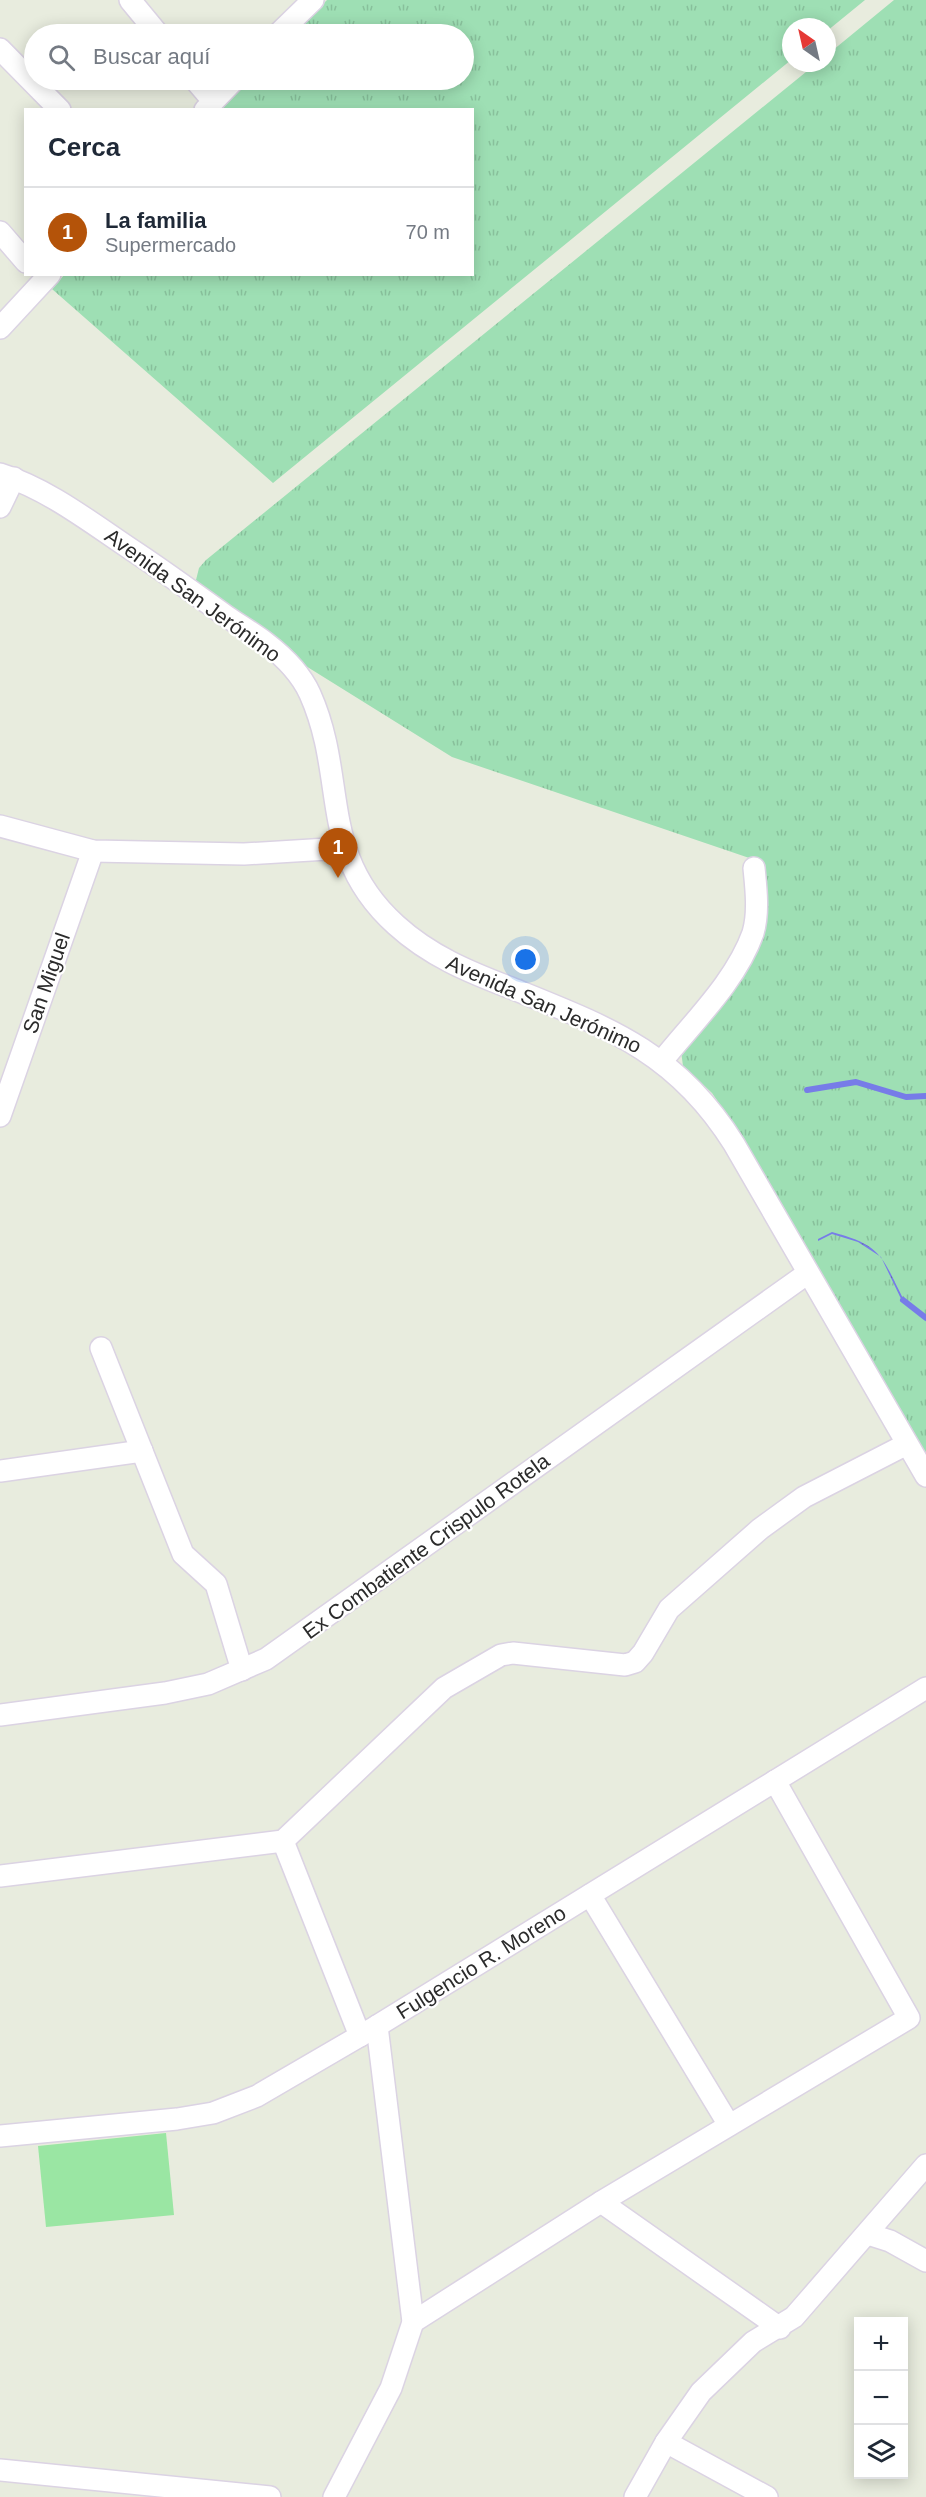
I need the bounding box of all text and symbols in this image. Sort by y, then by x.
north arrow [782,18,836,72]
search box [24,24,474,90]
icon: search [45,41,78,74]
text: Buscar aquí [93,44,210,69]
text: Cerca [48,132,120,162]
text: La familia [105,208,206,233]
text: 1 [62,221,73,243]
text: 70 m [406,221,450,243]
text: Supermercado [105,234,236,256]
street label: Avenida San Jerónimo [101,524,285,666]
pin: 1 [318,828,358,878]
street label: San Miguel [18,930,74,1036]
your location [511,945,540,974]
street label: Avenida San Jerónimo [443,951,645,1057]
street label: Ex Combatiente Crispulo Rotela [298,1449,554,1643]
street label: Fulgencio R. Moreno [392,1901,570,2023]
map controls [854,2317,908,2479]
button: + [854,2317,908,2371]
button: − [854,2371,908,2425]
button: layers [854,2425,908,2479]

